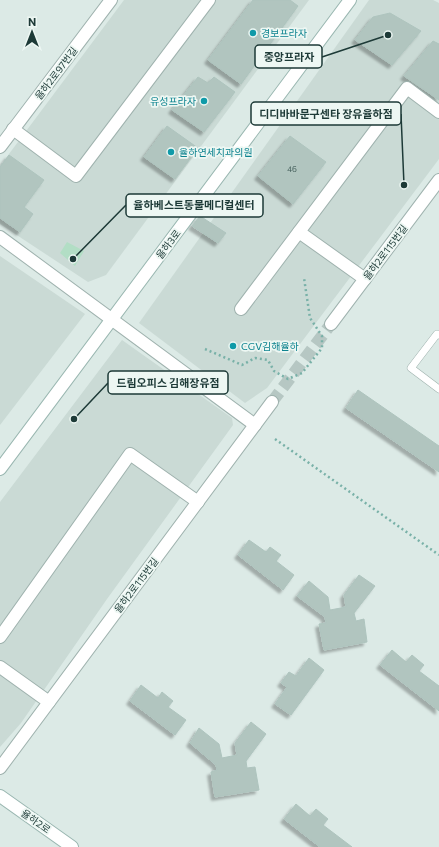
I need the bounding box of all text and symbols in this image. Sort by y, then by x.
north arrow [12,12,52,52]
text: N [28,15,36,28]
place label: 경보프라자 [261,27,308,39]
marker: 경보프라자 [248,28,258,38]
street label: 율하2로97번길 [32,44,80,102]
callout: 중앙프라자 [255,45,322,68]
text: 중앙프라자 [264,50,314,63]
place label: 유성프라자 [150,95,197,107]
marker: 유성프라자 [199,96,209,106]
callout: 디디바바문구센타 장유율하점 [251,102,401,125]
text: 디디바바문구센타 장유율하점 [259,107,393,120]
place label: 율하연세치과의원 [179,146,253,158]
marker: 율하연세치과의원 [166,147,176,157]
house number: 46 [287,164,297,174]
callout: 율하베스트동물메디컬센터 [126,194,263,217]
text: 율하베스트동물메디컬센터 [133,198,255,211]
street label: 율하2로115번길 [360,222,410,282]
street label: 율하3로 [153,227,183,261]
place label: CGV김해율하 [241,340,299,352]
marker: CGV김해율하 [228,341,238,351]
callout: 드림오피스 김해장유점 [108,371,228,394]
text: 드림오피스 김해장유점 [116,376,220,389]
street label: 율하2로115번길 [111,555,161,615]
street label: 율하2로 [19,807,53,835]

